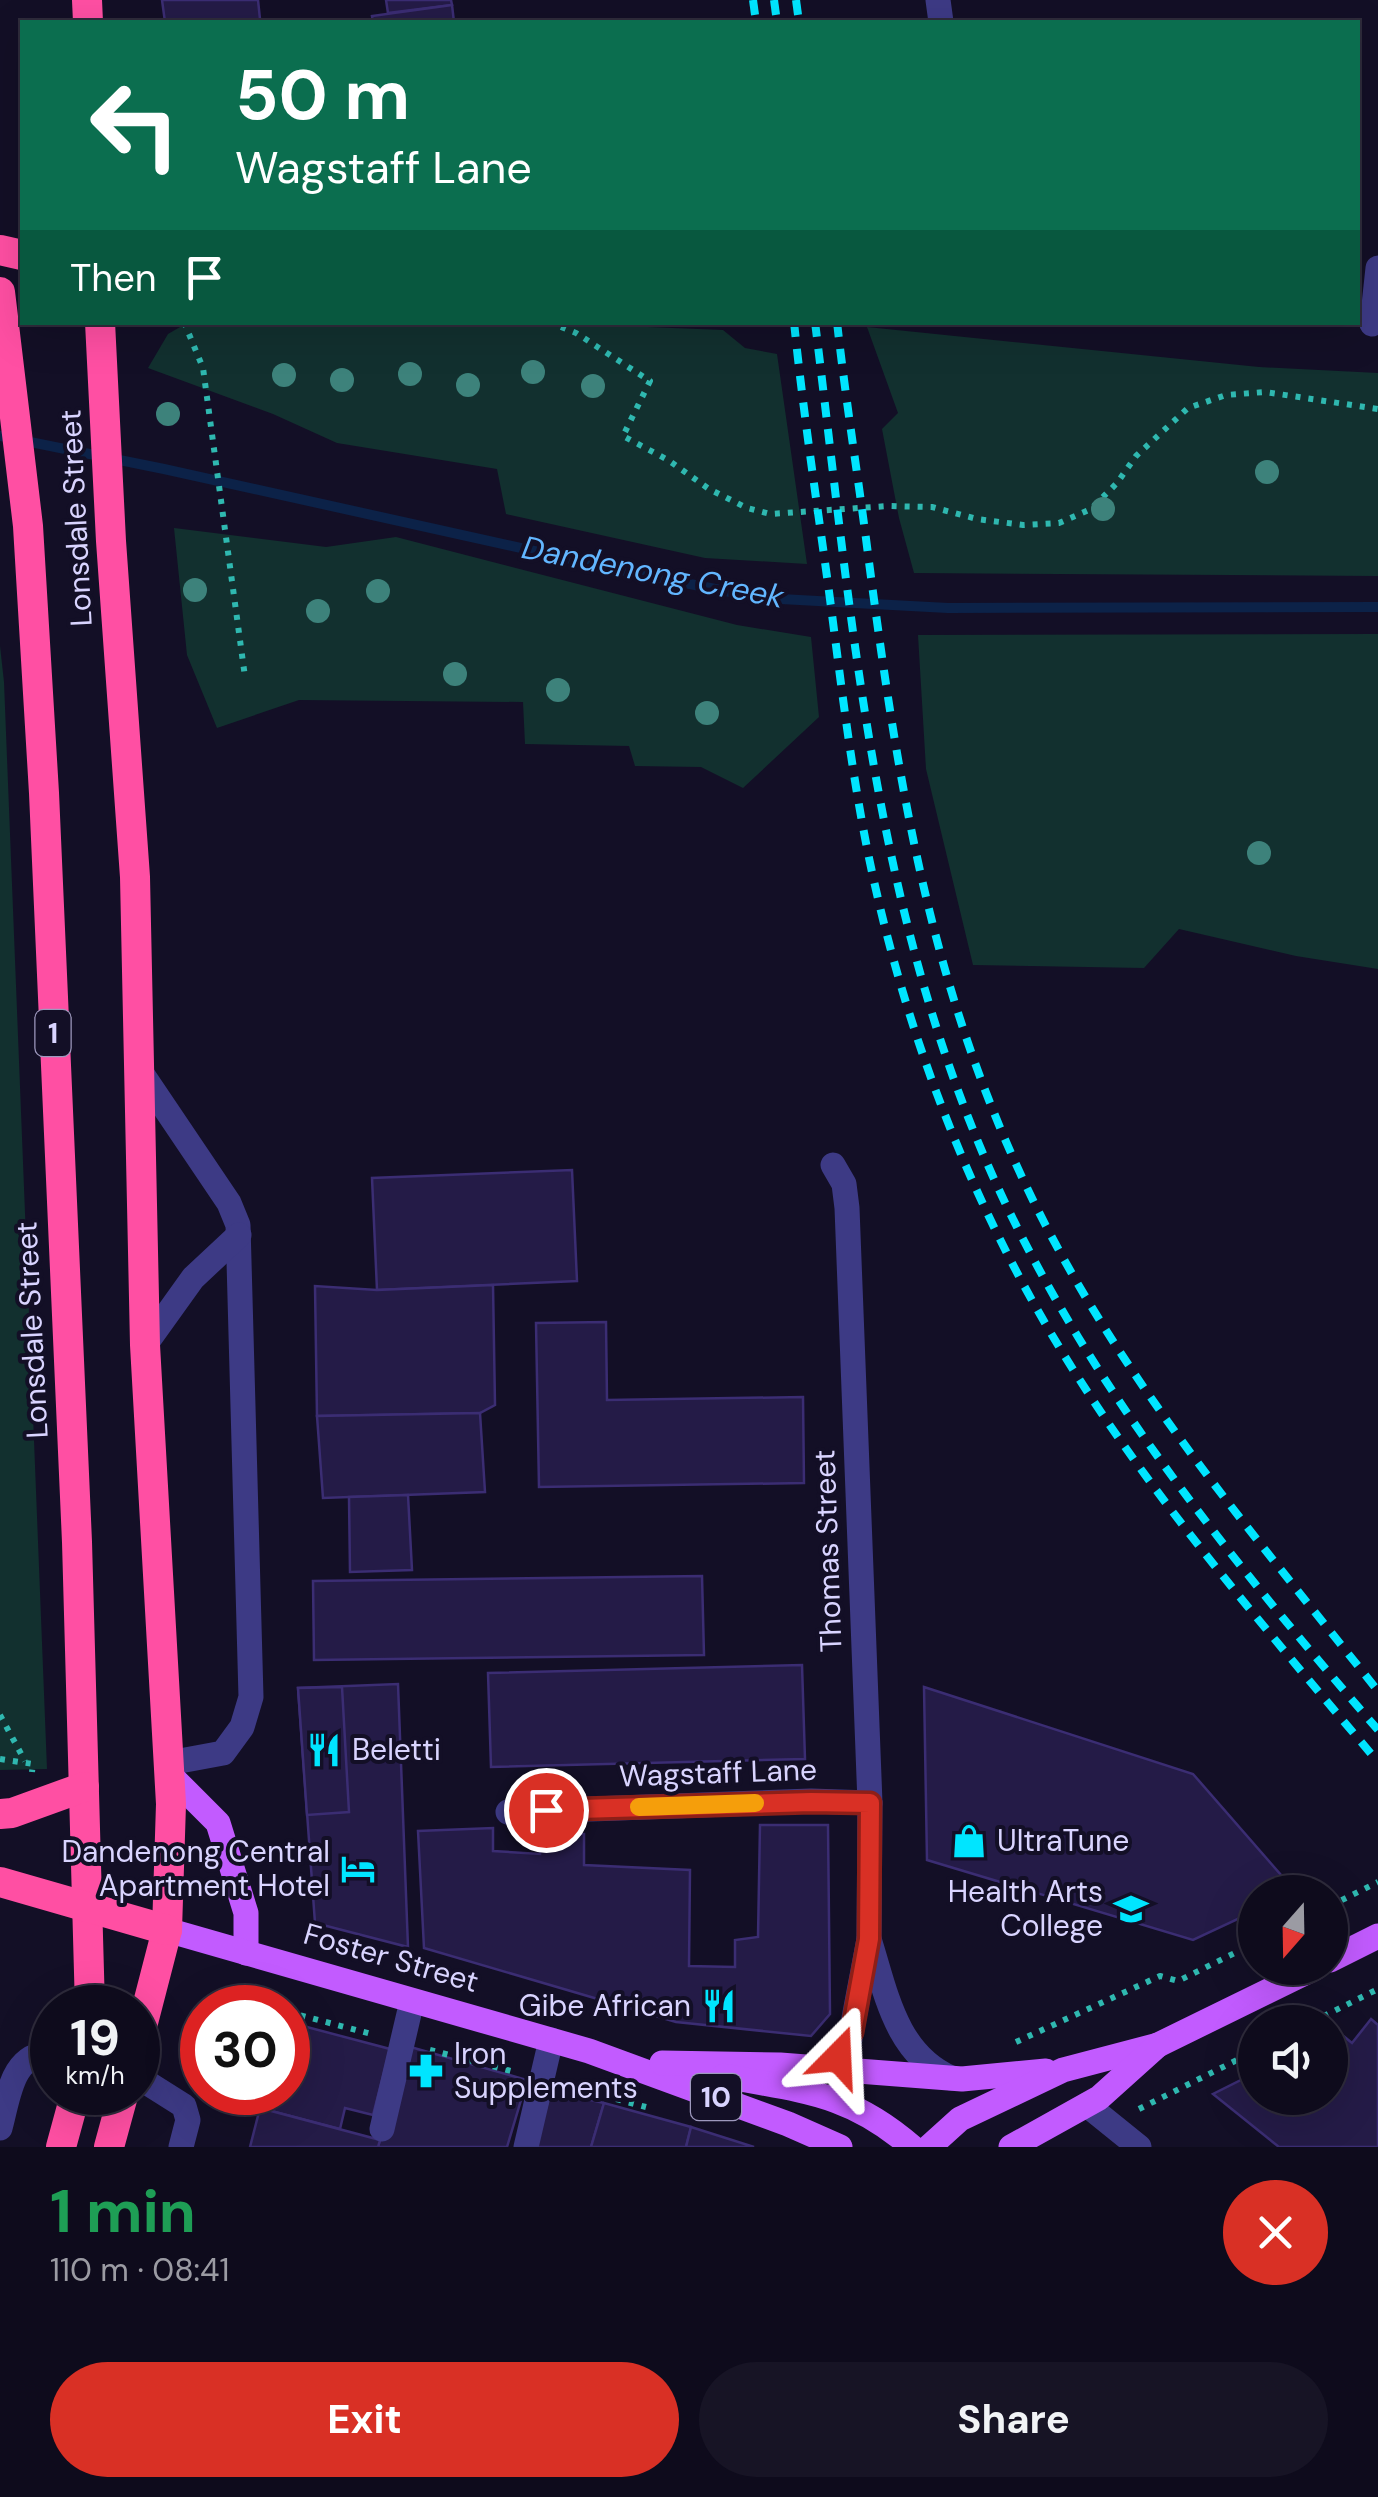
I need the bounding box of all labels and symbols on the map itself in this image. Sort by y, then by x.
street label: Lonsdale Street [50,409,101,627]
water label: Dandenong Creek [518,526,788,618]
road number: 1 [36,1010,70,1056]
street label: Lonsdale Street [6,1221,57,1439]
street label: Thomas Street [804,1449,851,1653]
place label: Beletti [352,1730,441,1769]
restaurant icon: Beletti [305,1731,343,1769]
street label: Wagstaff Lane [618,1750,818,1795]
pin [504,1768,589,1853]
place label: UltraTune [997,1821,1129,1860]
shop icon: UltraTune [950,1822,988,1860]
place label: Dandenong Central Apartment Hotel [61,1832,330,1905]
hotel icon: Dandenong Central Apartment Hotel [339,1850,377,1888]
place label: Health Arts College [948,1872,1103,1945]
north arrow [1238,1875,1348,1985]
school or university icon: Health Arts College [1112,1890,1150,1928]
street label: Foster Street [299,1914,483,2001]
speed limit sign: 30 [180,1985,310,2115]
place label: Gibe African [519,1986,691,2025]
restaurant icon: Gibe African [700,1987,738,2025]
position arrow [786,2005,890,2109]
place label: Iron Supplements [454,2034,638,2107]
pharmacy icon: Iron Supplements [407,2052,445,2090]
road number: 10 [691,2074,741,2120]

